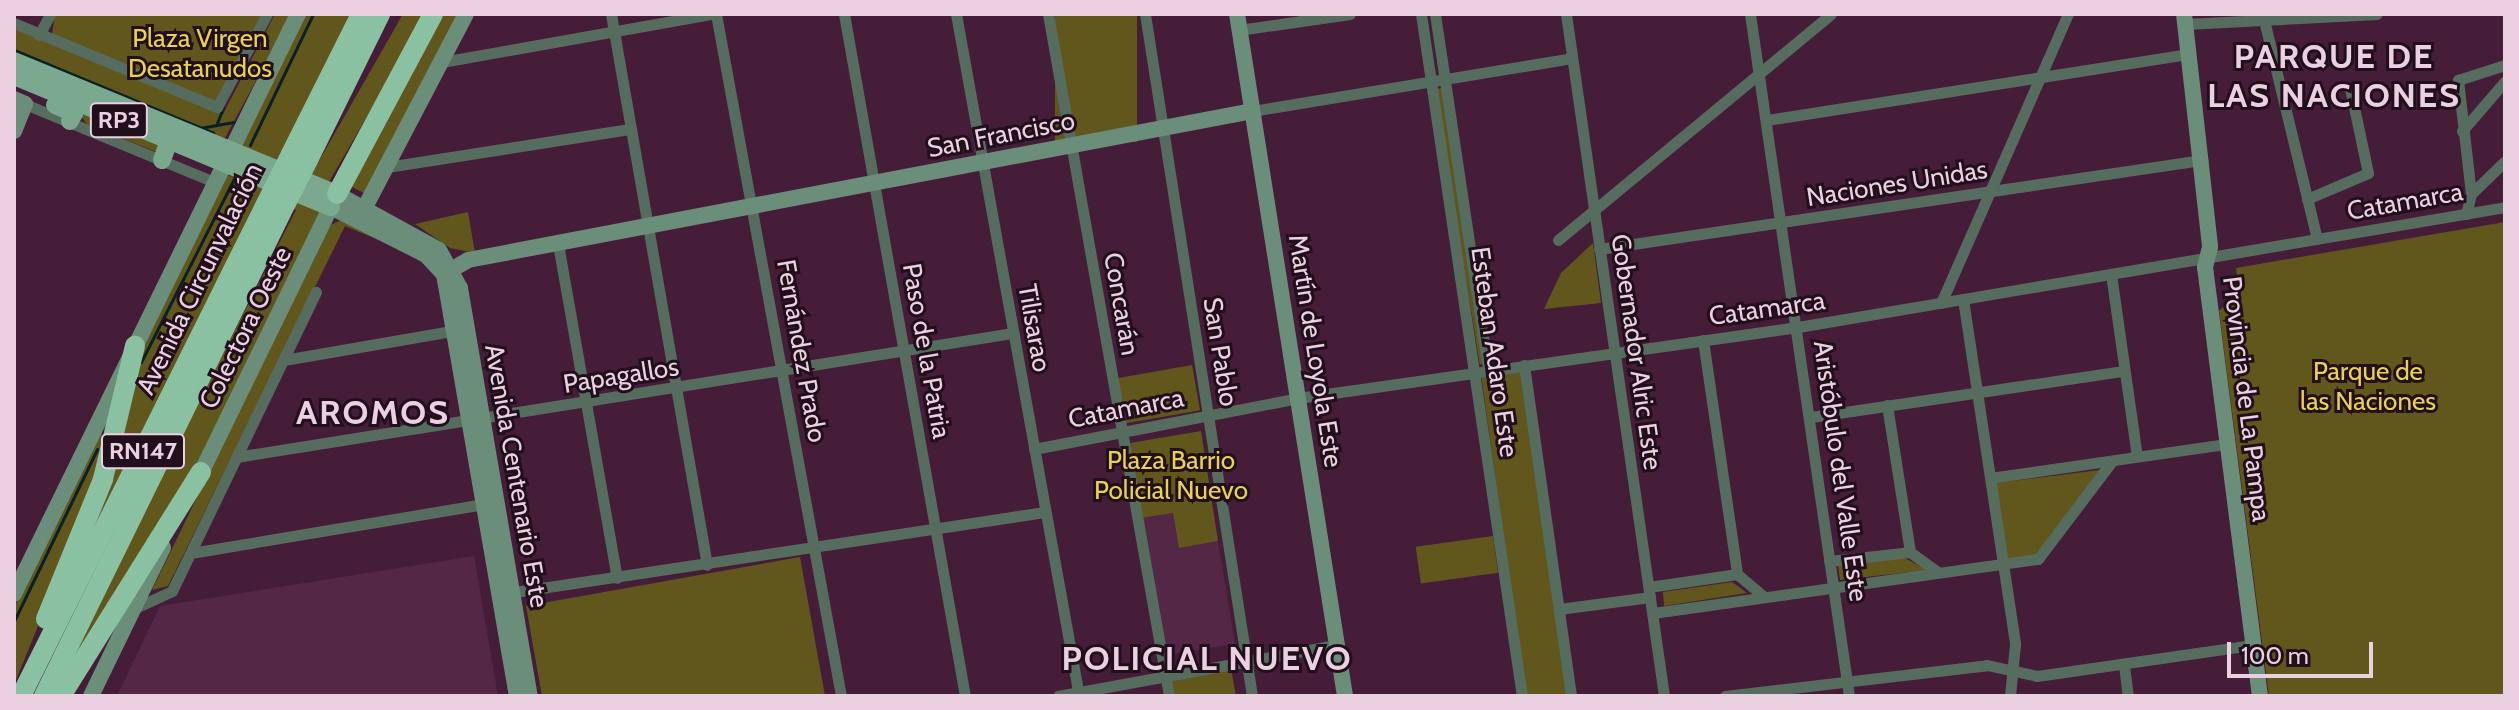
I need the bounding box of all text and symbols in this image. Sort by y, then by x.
park label: Plaza Virgen Desatanudos [128,23,272,84]
district label: PARQUE DE LAS NACIONES [2207,36,2461,116]
road number: RP3 [89,100,149,140]
street label: San Francisco [925,105,1077,165]
street label: Naciones Unidas [1804,154,1990,214]
street label: Avenida Circunvalación [130,158,270,400]
street label: Catamarca [2345,176,2465,228]
street label: Martín de Loyola Este [1281,232,1349,470]
street label: Gobernador Alric Este [1604,232,1668,472]
street label: Colectora Oeste [193,242,299,414]
street label: Esteban Adaro Este [1464,245,1524,459]
street label: Concarán [1097,250,1145,358]
street label: Fernández Prado [770,257,832,445]
street label: Paso de la Patria [895,261,957,441]
street label: Provincia de La Pampa [2215,275,2277,523]
street label: Tilisarao [1011,282,1057,374]
street label: Catamarca [1707,285,1827,333]
street label: San Pablo [1196,295,1244,409]
street label: Aristóbulo del Valle Este [1806,339,1874,603]
street label: Avenida Centenario Este [477,342,555,610]
street label: Papagallos [561,351,681,401]
park label: Parque de las Naciones [2300,356,2436,418]
street label: Catamarca [1066,383,1186,435]
district label: AROMOS [296,393,450,433]
road number: RN147 [101,431,185,471]
park label: Plaza Barrio Policial Nuevo [1094,445,1248,506]
scale bar [2231,626,2377,676]
district label: POLICIAL NUEVO [1061,639,1353,679]
text: 100 m [2241,641,2309,670]

